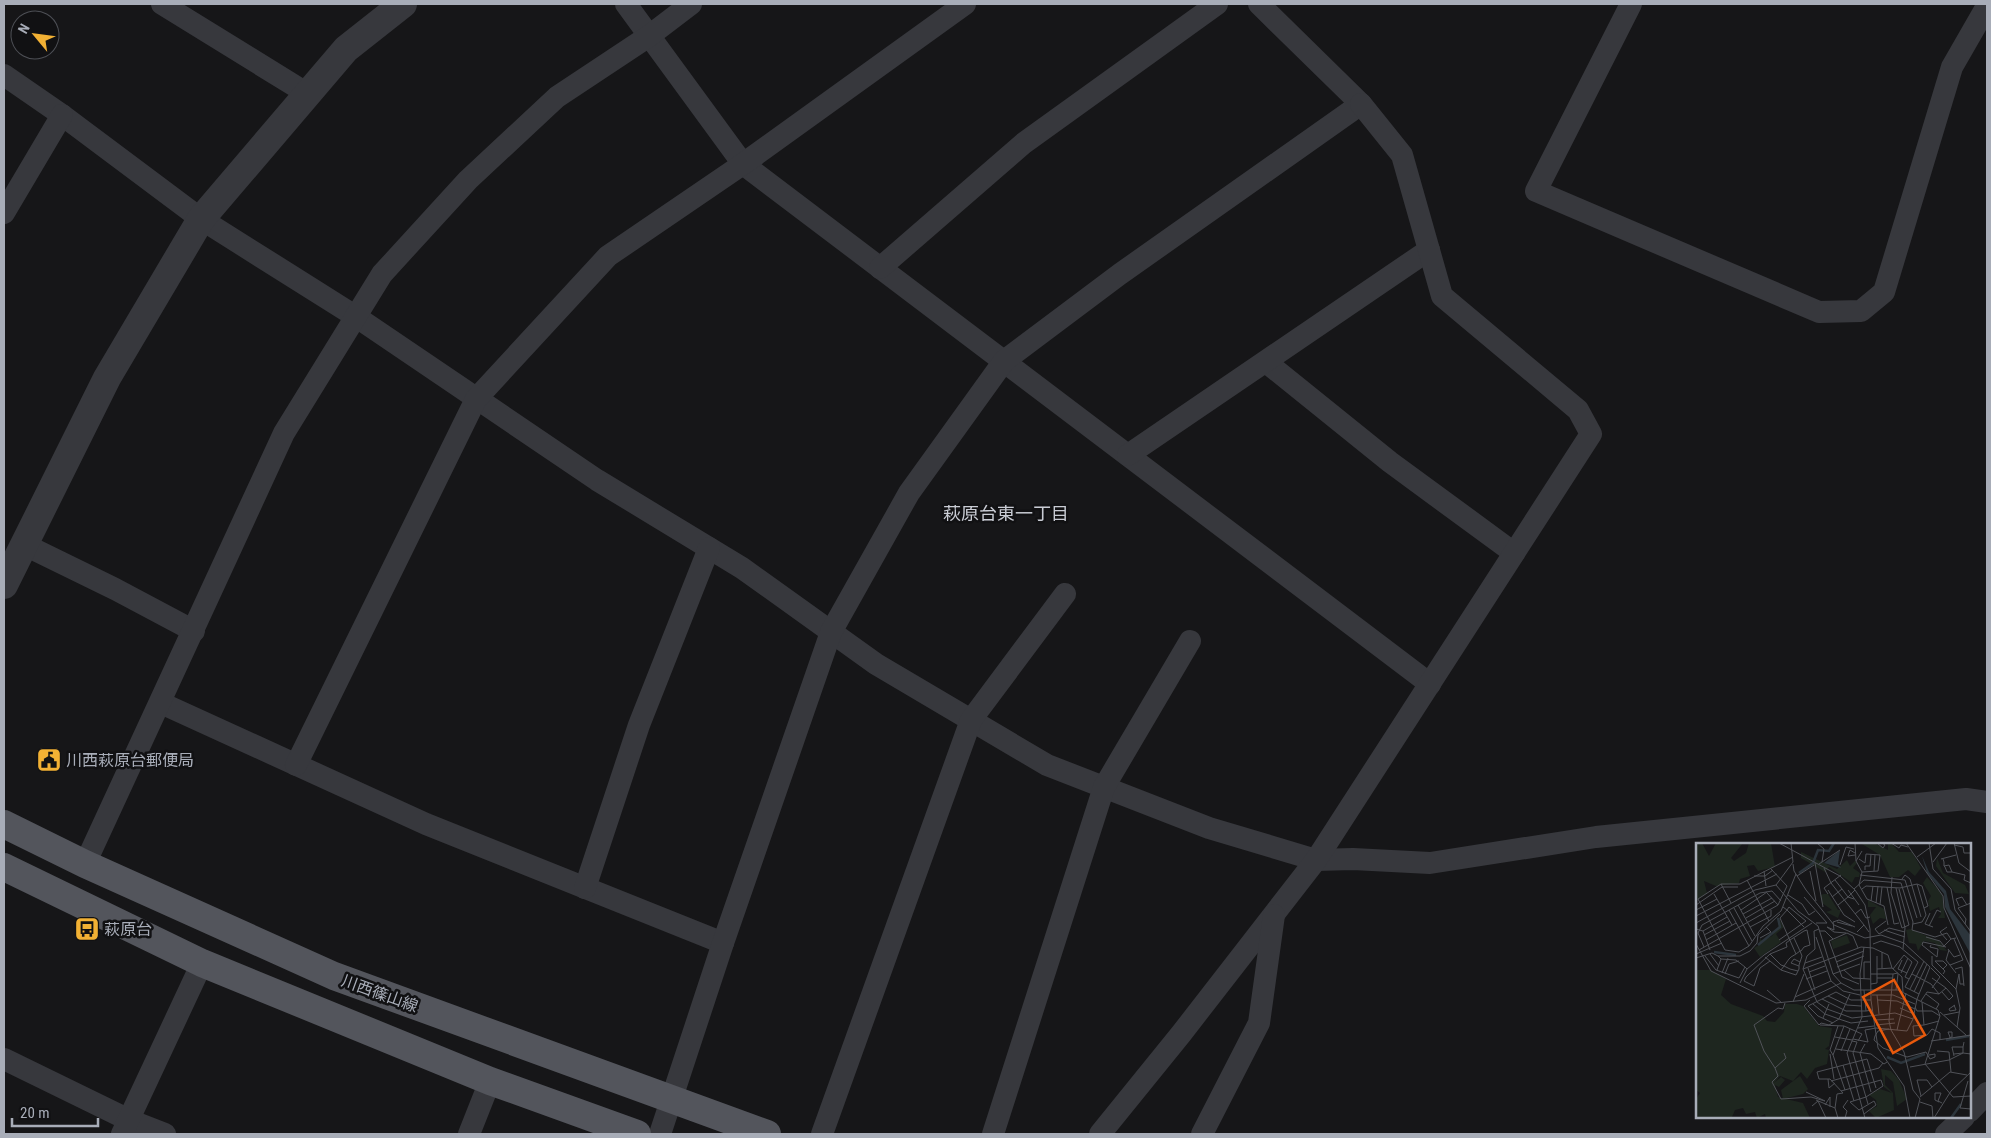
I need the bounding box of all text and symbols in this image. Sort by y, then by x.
north arrow [10,10,60,60]
text: N [15,21,33,36]
district label: 萩原台東一丁目 [943,503,1069,524]
public building icon: 川西萩原台郵便局 [36,747,62,773]
place label: 川西萩原台郵便局 [66,751,194,770]
inset map [1696,843,1971,1118]
bus stop icon: 萩原台 [74,916,100,942]
place label: 萩原台 [104,920,152,939]
street label: 川西篠山線 [339,971,421,1016]
scale bar [12,1096,99,1128]
text: 20 m [20,1104,50,1122]

